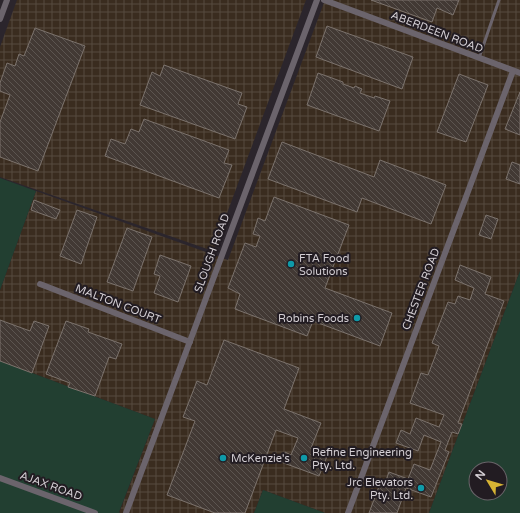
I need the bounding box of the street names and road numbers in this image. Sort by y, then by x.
street label: ABERDEEN ROAD [389,8,485,56]
street label: SLOUGH ROAD [192,212,232,294]
street label: CHESTER ROAD [399,246,443,332]
street label: MALTON COURT [73,282,163,326]
street label: AJAX ROAD [18,469,84,503]

